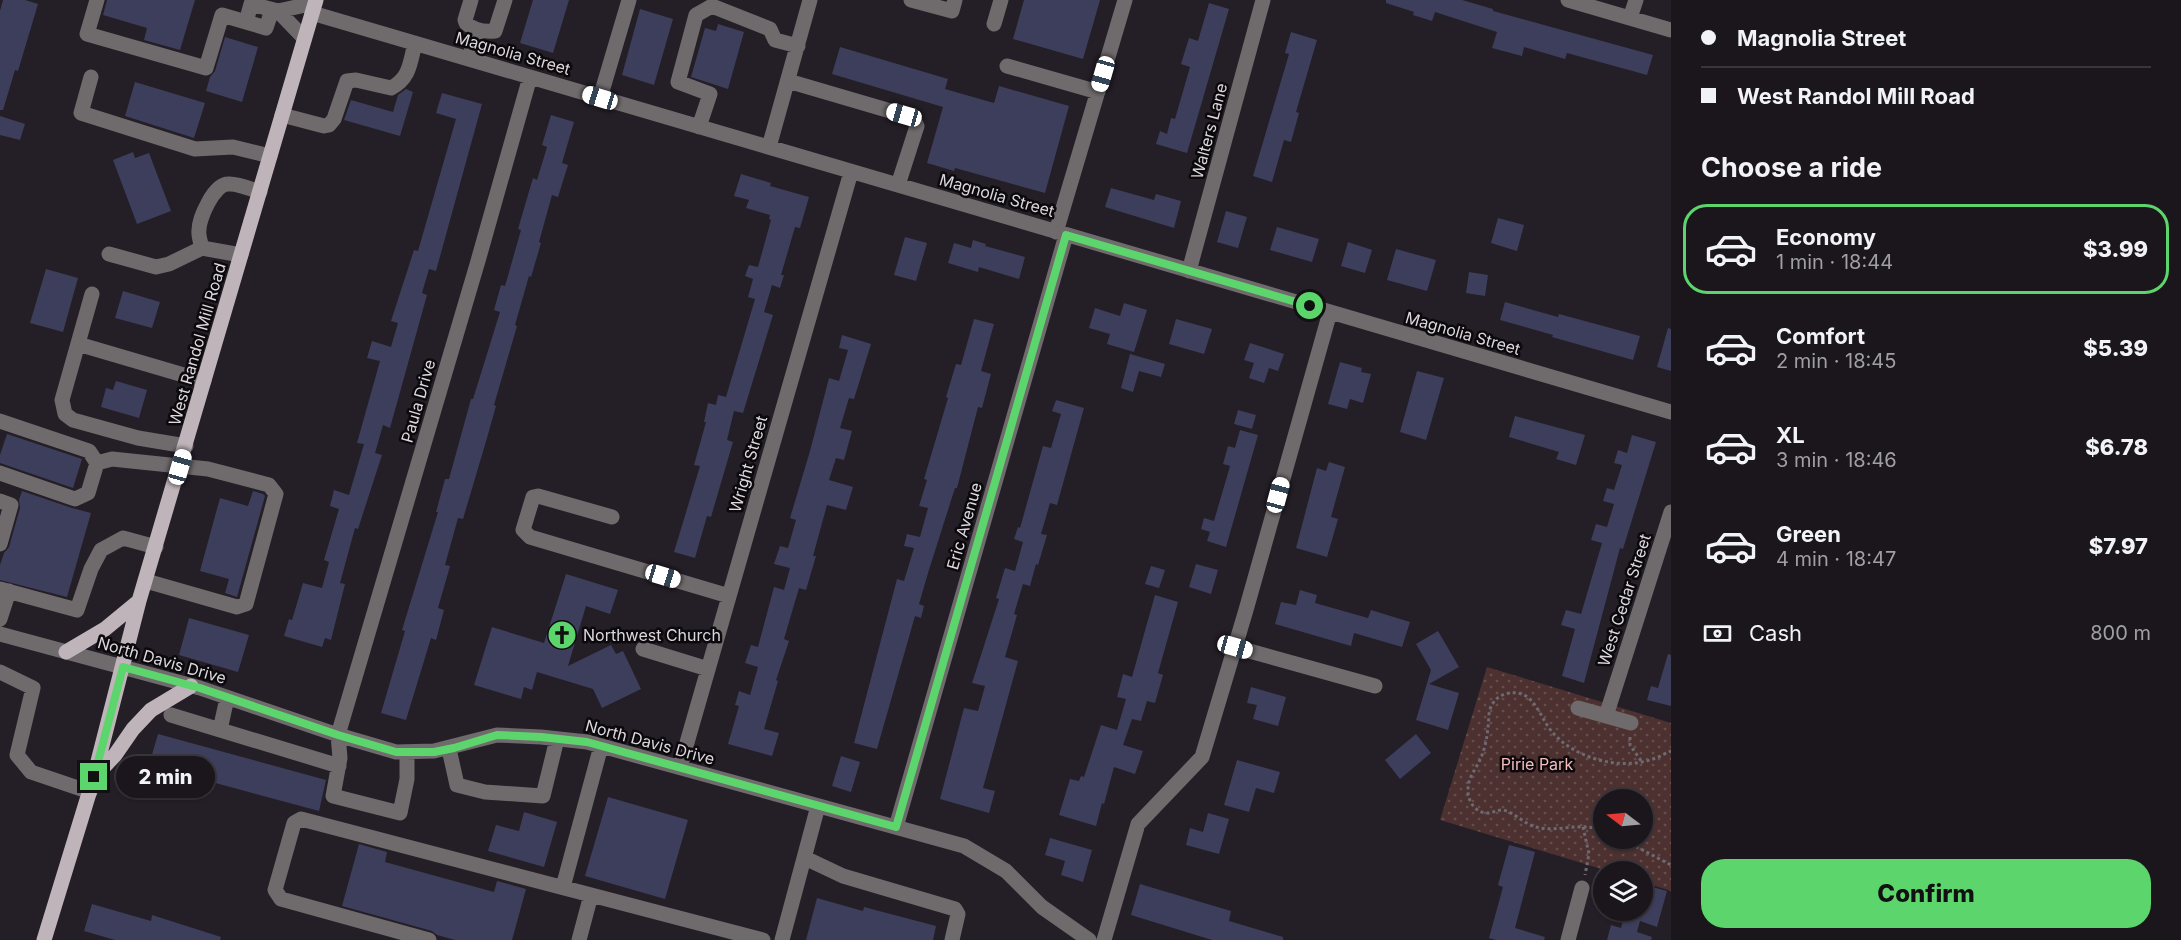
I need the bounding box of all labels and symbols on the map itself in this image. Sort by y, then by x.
street label: Magnolia Street [453,27,573,79]
car [1089,54,1117,94]
street label: Walters Lane [1187,81,1231,181]
car [580,84,620,112]
car [884,101,924,129]
street label: Magnolia Street [937,169,1057,221]
street label: West Randol Mill Road [164,260,230,428]
route start [1296,292,1323,319]
street label: Magnolia Street [1403,307,1523,359]
street label: Paula Drive [397,357,439,445]
street label: Wright Street [725,413,771,515]
car [166,447,194,487]
car [1265,475,1291,515]
street label: Eric Avenue [942,480,986,572]
street label: West Cedar Street [1593,531,1655,669]
car [643,562,683,590]
church icon: Northwest Church [546,619,578,651]
place label: Northwest Church [583,625,721,645]
street label: North Davis Drive [95,632,229,688]
car [1215,633,1255,661]
street label: North Davis Drive [583,715,717,769]
park label: Pirie Park [1501,754,1573,774]
callout: 2 min [115,756,214,798]
route end [80,763,107,790]
north arrow [1593,789,1653,849]

